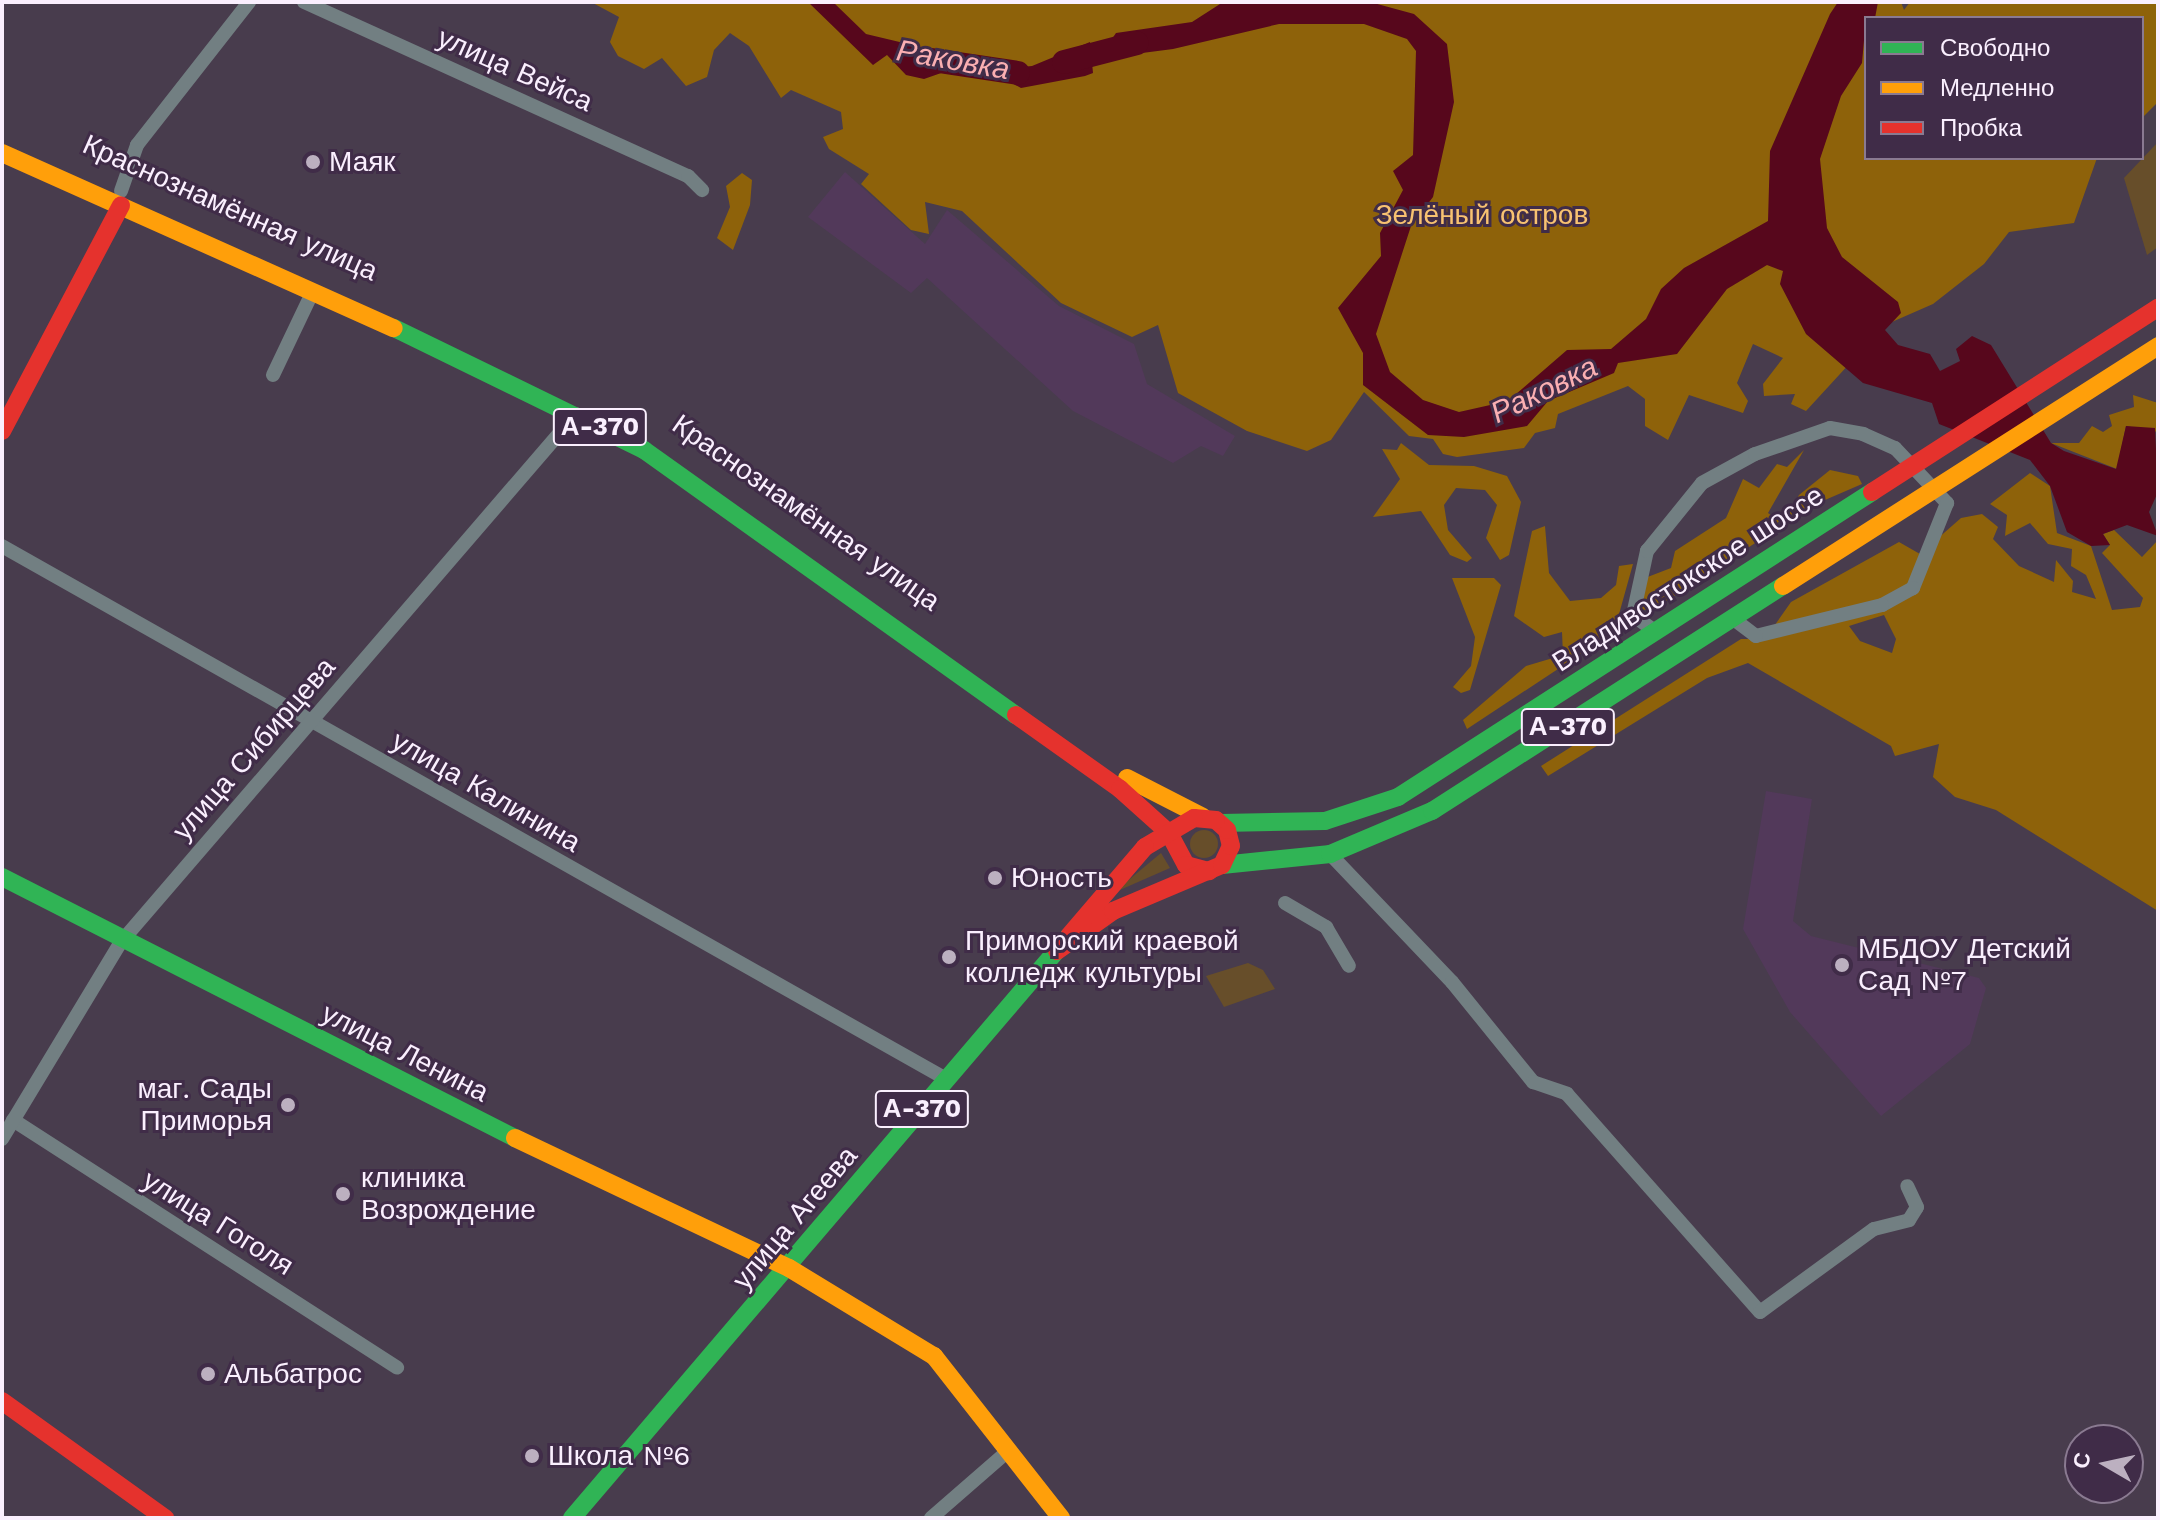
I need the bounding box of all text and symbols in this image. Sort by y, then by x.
legend [1864,16,2144,160]
street label: улица Вейса [432,21,598,119]
water label: Раковка [894,32,1012,88]
text: Свободно [1940,34,2050,62]
text: Медленно [1940,74,2054,102]
text: Пробка [1940,114,2022,142]
street label: Краснознамённая улица [77,128,383,288]
place label: Маяк [329,145,396,179]
marker: Маяк [304,153,322,171]
park label: Зелёный остров [1376,198,1588,232]
water label: Раковка [1485,349,1603,431]
road number: А-370 [552,405,648,449]
street label: Краснознамённая улица [666,408,946,618]
street label: Владивостокское шоссе [1546,479,1830,679]
street label: улица Сибирцева [166,651,342,847]
road number: А-370 [1520,705,1616,749]
street label: улица Калинина [386,724,586,860]
place label: Юность [1011,861,1112,895]
marker: Юность [986,869,1004,887]
place label: Приморский краевой колледж культуры [965,924,1239,990]
place label: МБДОУ Детский Сад №7 [1858,932,2071,998]
marker: Приморский краевой колледж культуры [940,948,958,966]
marker: МБДОУ Детский Сад №7 [1833,956,1851,974]
street label: улица Ленина [316,997,494,1109]
place label: маг. Сады Приморья [137,1072,272,1138]
road number: А-370 [874,1087,970,1131]
marker: маг. Сады Приморья [279,1096,297,1114]
street label: улица Агеева [726,1140,864,1296]
place label: клиника Возрождение [361,1161,536,1227]
street label: улица Гоголя [136,1163,300,1283]
marker: клиника Возрождение [332,1183,354,1205]
place label: Альбатрос [224,1357,362,1391]
marker: Альбатрос [199,1365,217,1383]
north arrow [2064,1424,2144,1504]
place label: Школа №6 [548,1439,690,1473]
marker: Школа №6 [523,1447,541,1465]
text: С [2068,1451,2095,1470]

